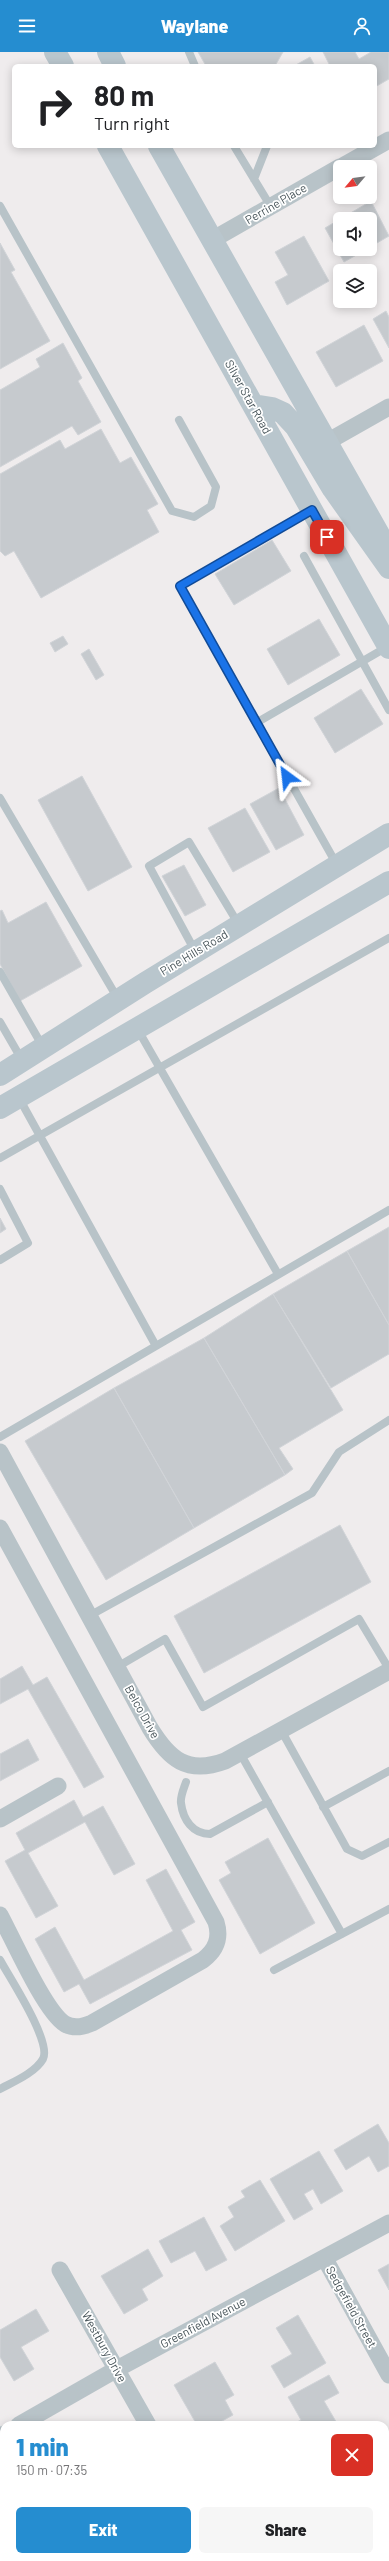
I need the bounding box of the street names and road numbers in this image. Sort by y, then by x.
street label: Perrine Place [242,180,309,226]
street label: Silver Star Road [223,357,275,436]
street label: Pine Hills Road [157,926,230,978]
street label: Belco Drive [123,1683,163,1741]
street label: Sedgefield Street [324,2263,380,2350]
street label: Greenfield Avenue [158,2294,248,2350]
street label: Westbury Drive [80,2309,130,2384]

